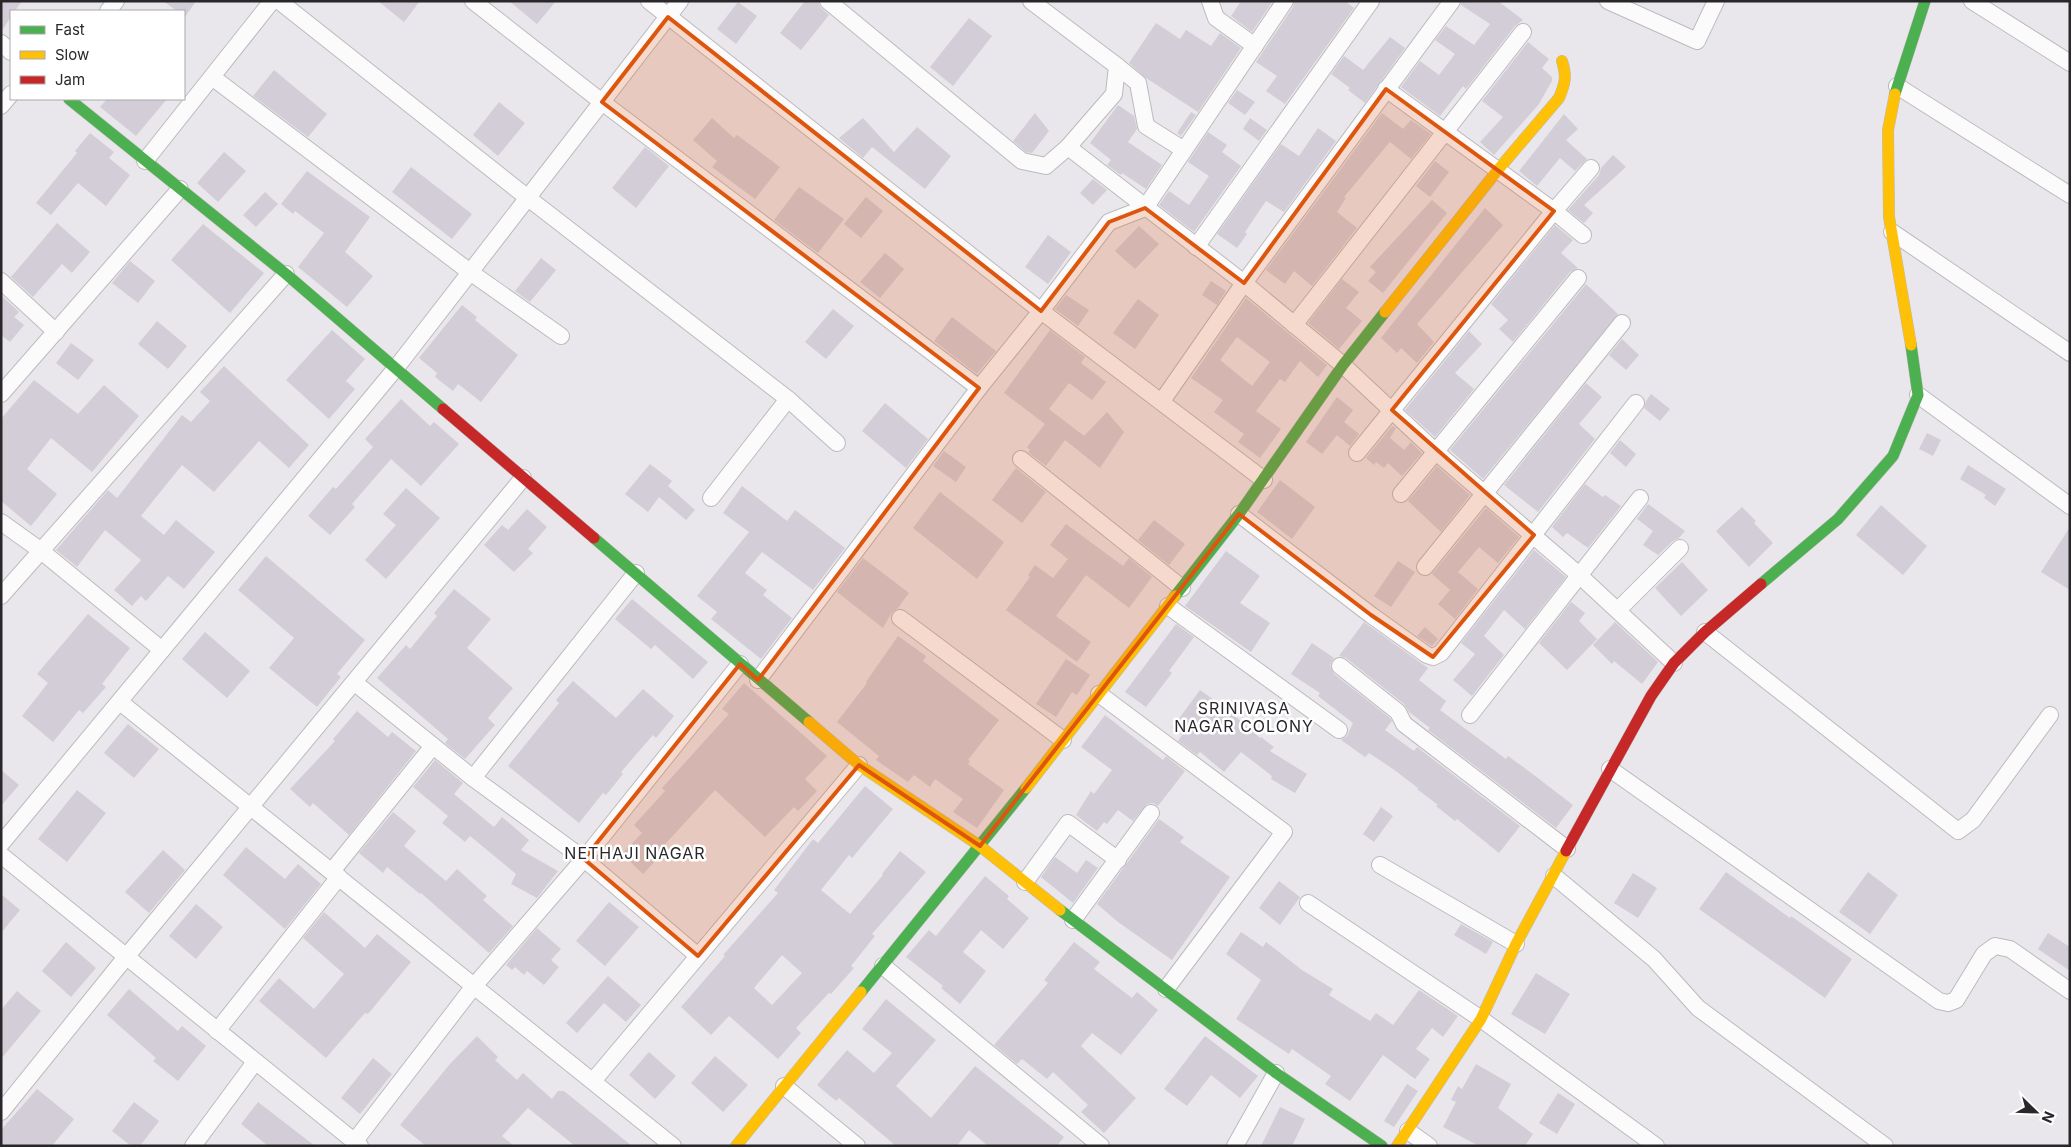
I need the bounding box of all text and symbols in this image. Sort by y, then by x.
legend [10,10,185,100]
text: Fast [55,20,85,39]
text: Slow [55,45,89,64]
text: Jam [55,70,85,89]
district label: SRINIVASA NAGAR COLONY [1174,698,1314,736]
district label: NETHAJI NAGAR [564,843,706,863]
north arrow [2011,1087,2061,1137]
text: N [2039,1109,2058,1126]

